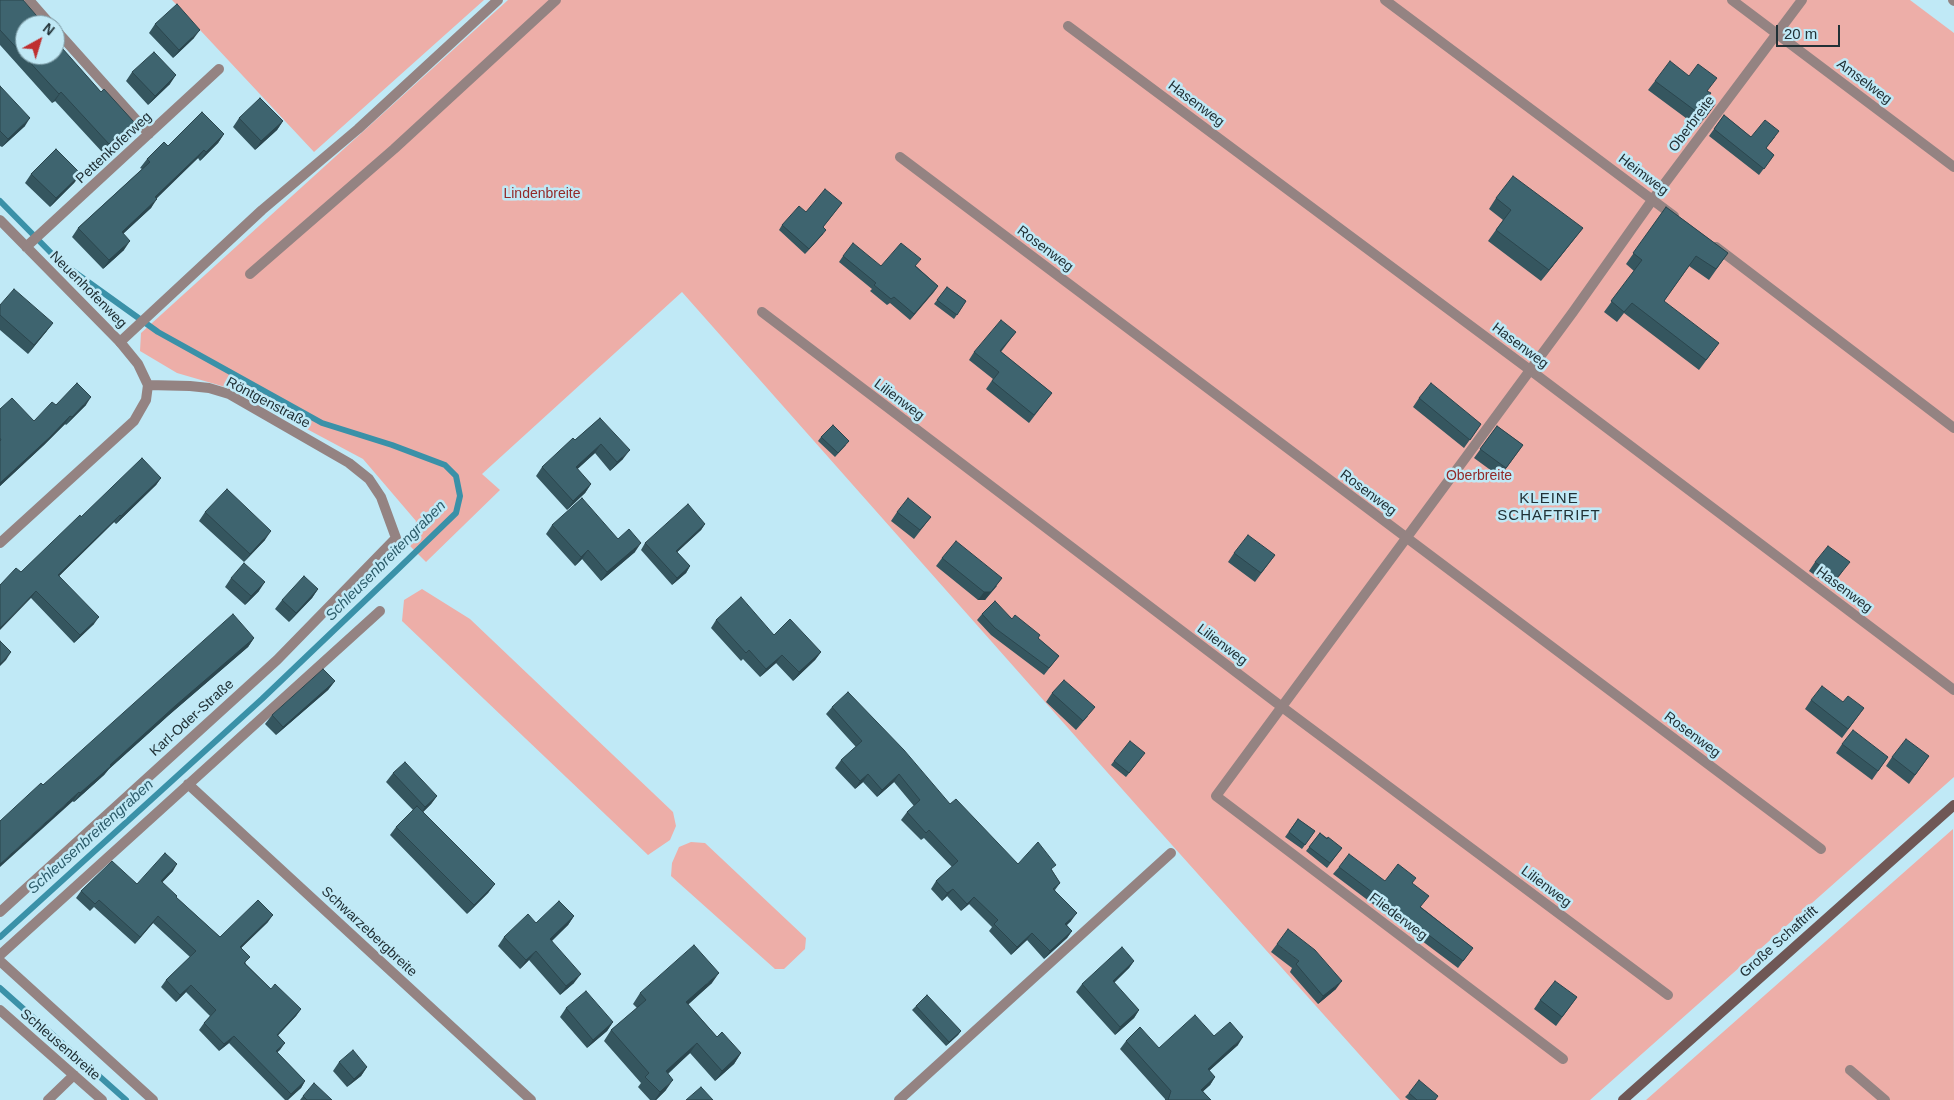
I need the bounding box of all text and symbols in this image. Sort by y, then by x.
north arrow [15,15,65,65]
scale bar [1779,15,1843,47]
text: N [40,20,58,39]
text: 20 m [1784,25,1817,42]
street label: Amselweg [1833,56,1895,108]
street label: Hasenweg [1165,77,1227,131]
street label: Oberbreite [1665,93,1719,155]
street label: Pettenkoferweg [73,109,155,187]
street label: Heimweg [1615,151,1671,199]
park label: Lindenbreite [503,186,581,202]
street label: Rosenweg [1014,222,1076,276]
street label: Neuenhofenweg [46,248,130,332]
street label: Hasenweg [1489,319,1551,373]
street label: Röntgenstraße [223,374,313,432]
street label: Lilienweg [871,376,927,424]
street label: Rosenweg [1337,466,1399,520]
park label: Oberbreite [1446,468,1512,484]
district label: KLEINE SCHAFTRIFT [1496,490,1602,525]
water label: Schleusenbreitengraben [322,497,450,625]
street label: Hasenweg [1813,563,1875,617]
street label: Lilienweg [1194,621,1250,669]
street label: Karl-Oder-Straße [146,676,238,760]
street label: Rosenweg [1661,708,1723,762]
water label: Schleusenbreitengraben [25,776,157,898]
street label: Lilienweg [1518,863,1574,911]
street label: Schwarzebergbreite [318,883,420,981]
street label: Fliederweg [1366,890,1430,944]
street label: Große Schaftrift [1737,903,1821,981]
street label: Schleusenbreite [17,1006,103,1084]

